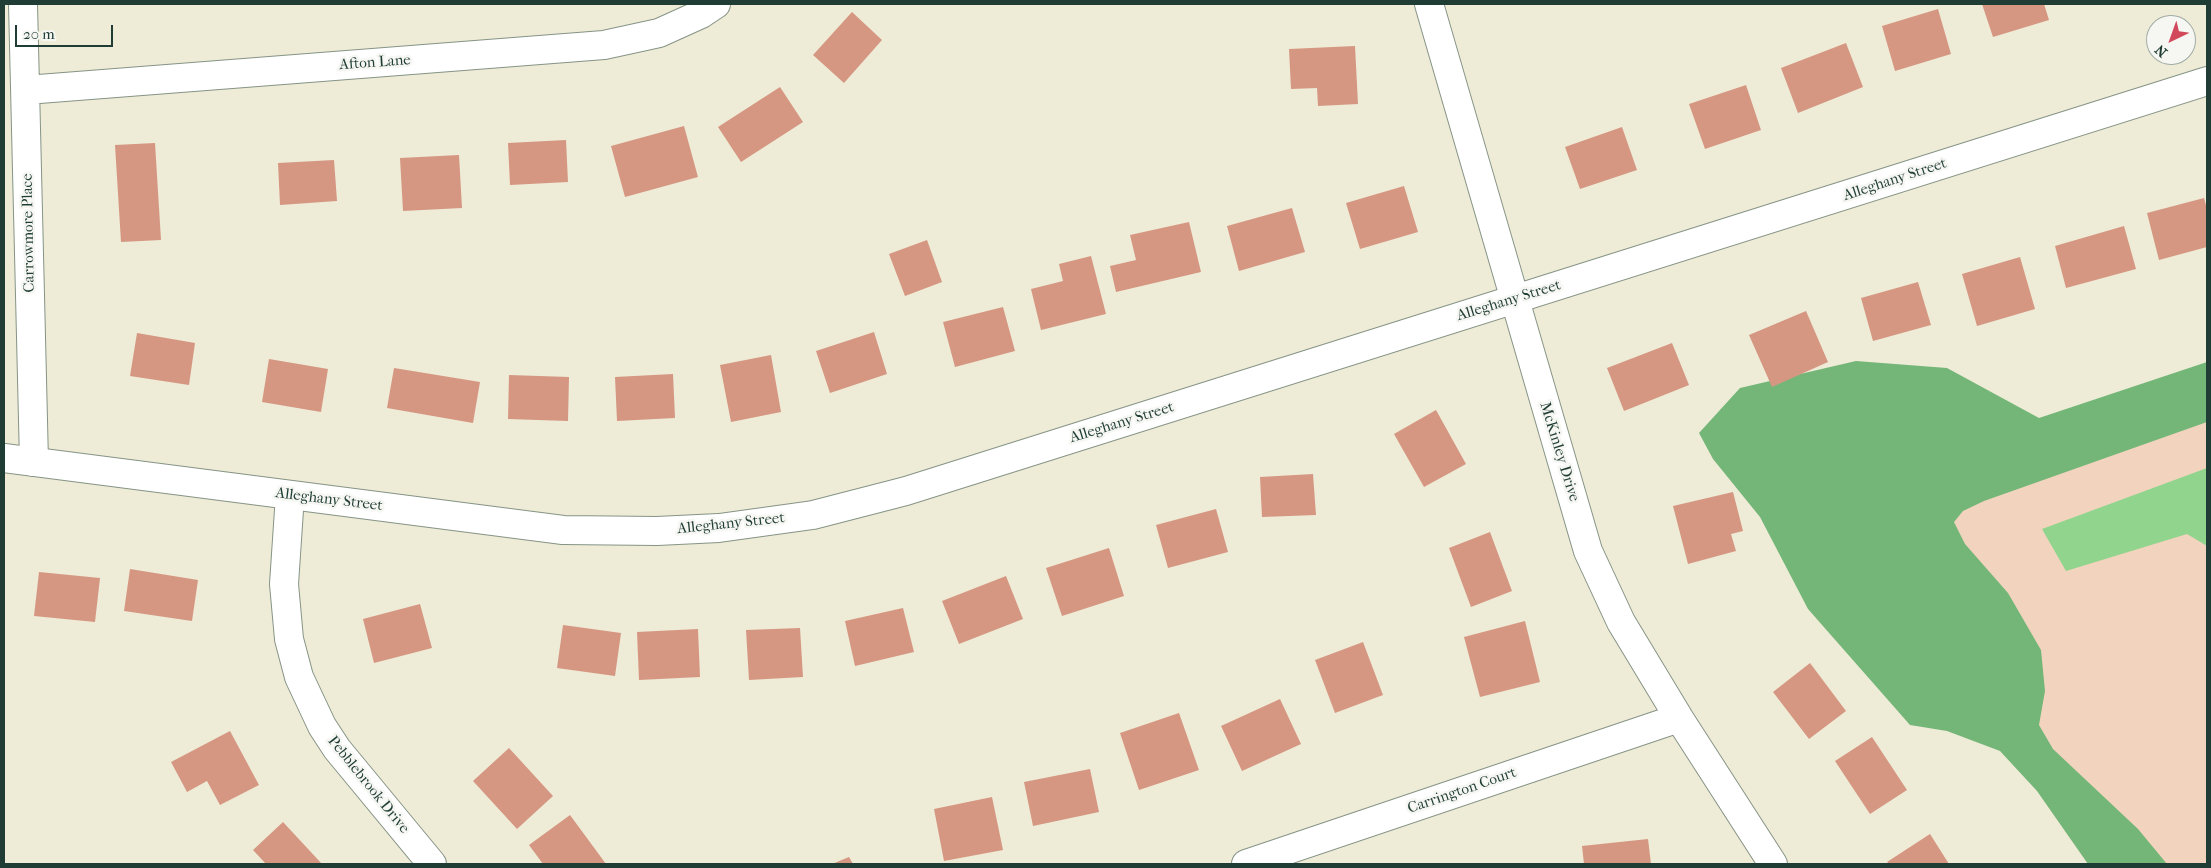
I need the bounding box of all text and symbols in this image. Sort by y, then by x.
scale bar [18,15,115,47]
north arrow [2146,15,2196,65]
text: 20 m [23,25,55,43]
text: N [2152,41,2171,61]
street label: Afton Lane [339,52,411,74]
street label: Alleghany Street [1841,155,1949,205]
street label: Carrowmore Place [19,173,39,293]
street label: Alleghany Street [1455,277,1563,325]
street label: Alleghany Street [1068,399,1176,447]
street label: McKinley Drive [1535,400,1583,504]
street label: Alleghany Street [274,485,384,515]
street label: Alleghany Street [676,509,786,539]
street label: Pebblebrook Drive [323,733,413,837]
street label: Carrington Court [1405,764,1519,818]

